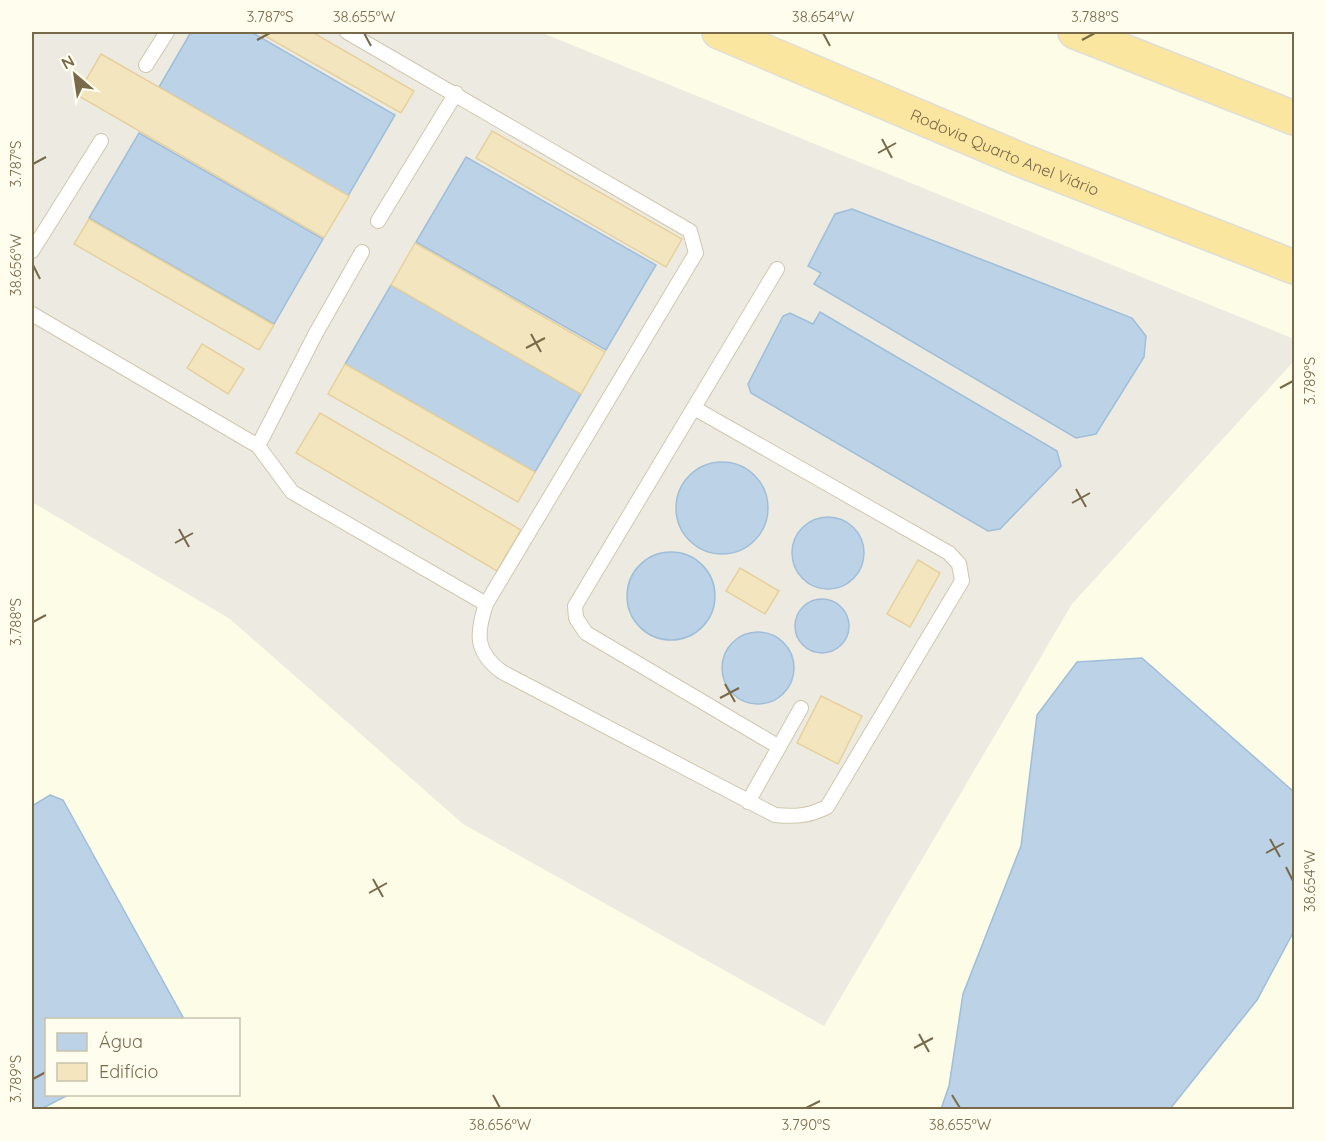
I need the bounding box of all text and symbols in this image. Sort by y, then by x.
text: 3.787°S [246,7,294,26]
text: 38.655°W [333,7,396,26]
text: 38.654°W [792,7,855,26]
text: 3.788°S [1071,7,1119,26]
north arrow [45,45,105,105]
text: N [58,50,78,73]
street label: Rodovia Quarto Anel Viário [907,104,1102,200]
text: 3.787°S [6,140,25,188]
text: 38.656°W [6,233,25,296]
text: 3.789°S [1300,357,1319,405]
text: 3.788°S [6,598,25,646]
text: 38.654°W [1300,849,1319,912]
legend [45,1018,240,1096]
text: Água [99,1030,143,1053]
text: 3.789°S [6,1055,25,1103]
text: Edifício [99,1060,158,1083]
text: 38.656°W [469,1115,532,1134]
text: 3.790°S [782,1115,830,1134]
text: 38.655°W [929,1115,992,1134]

